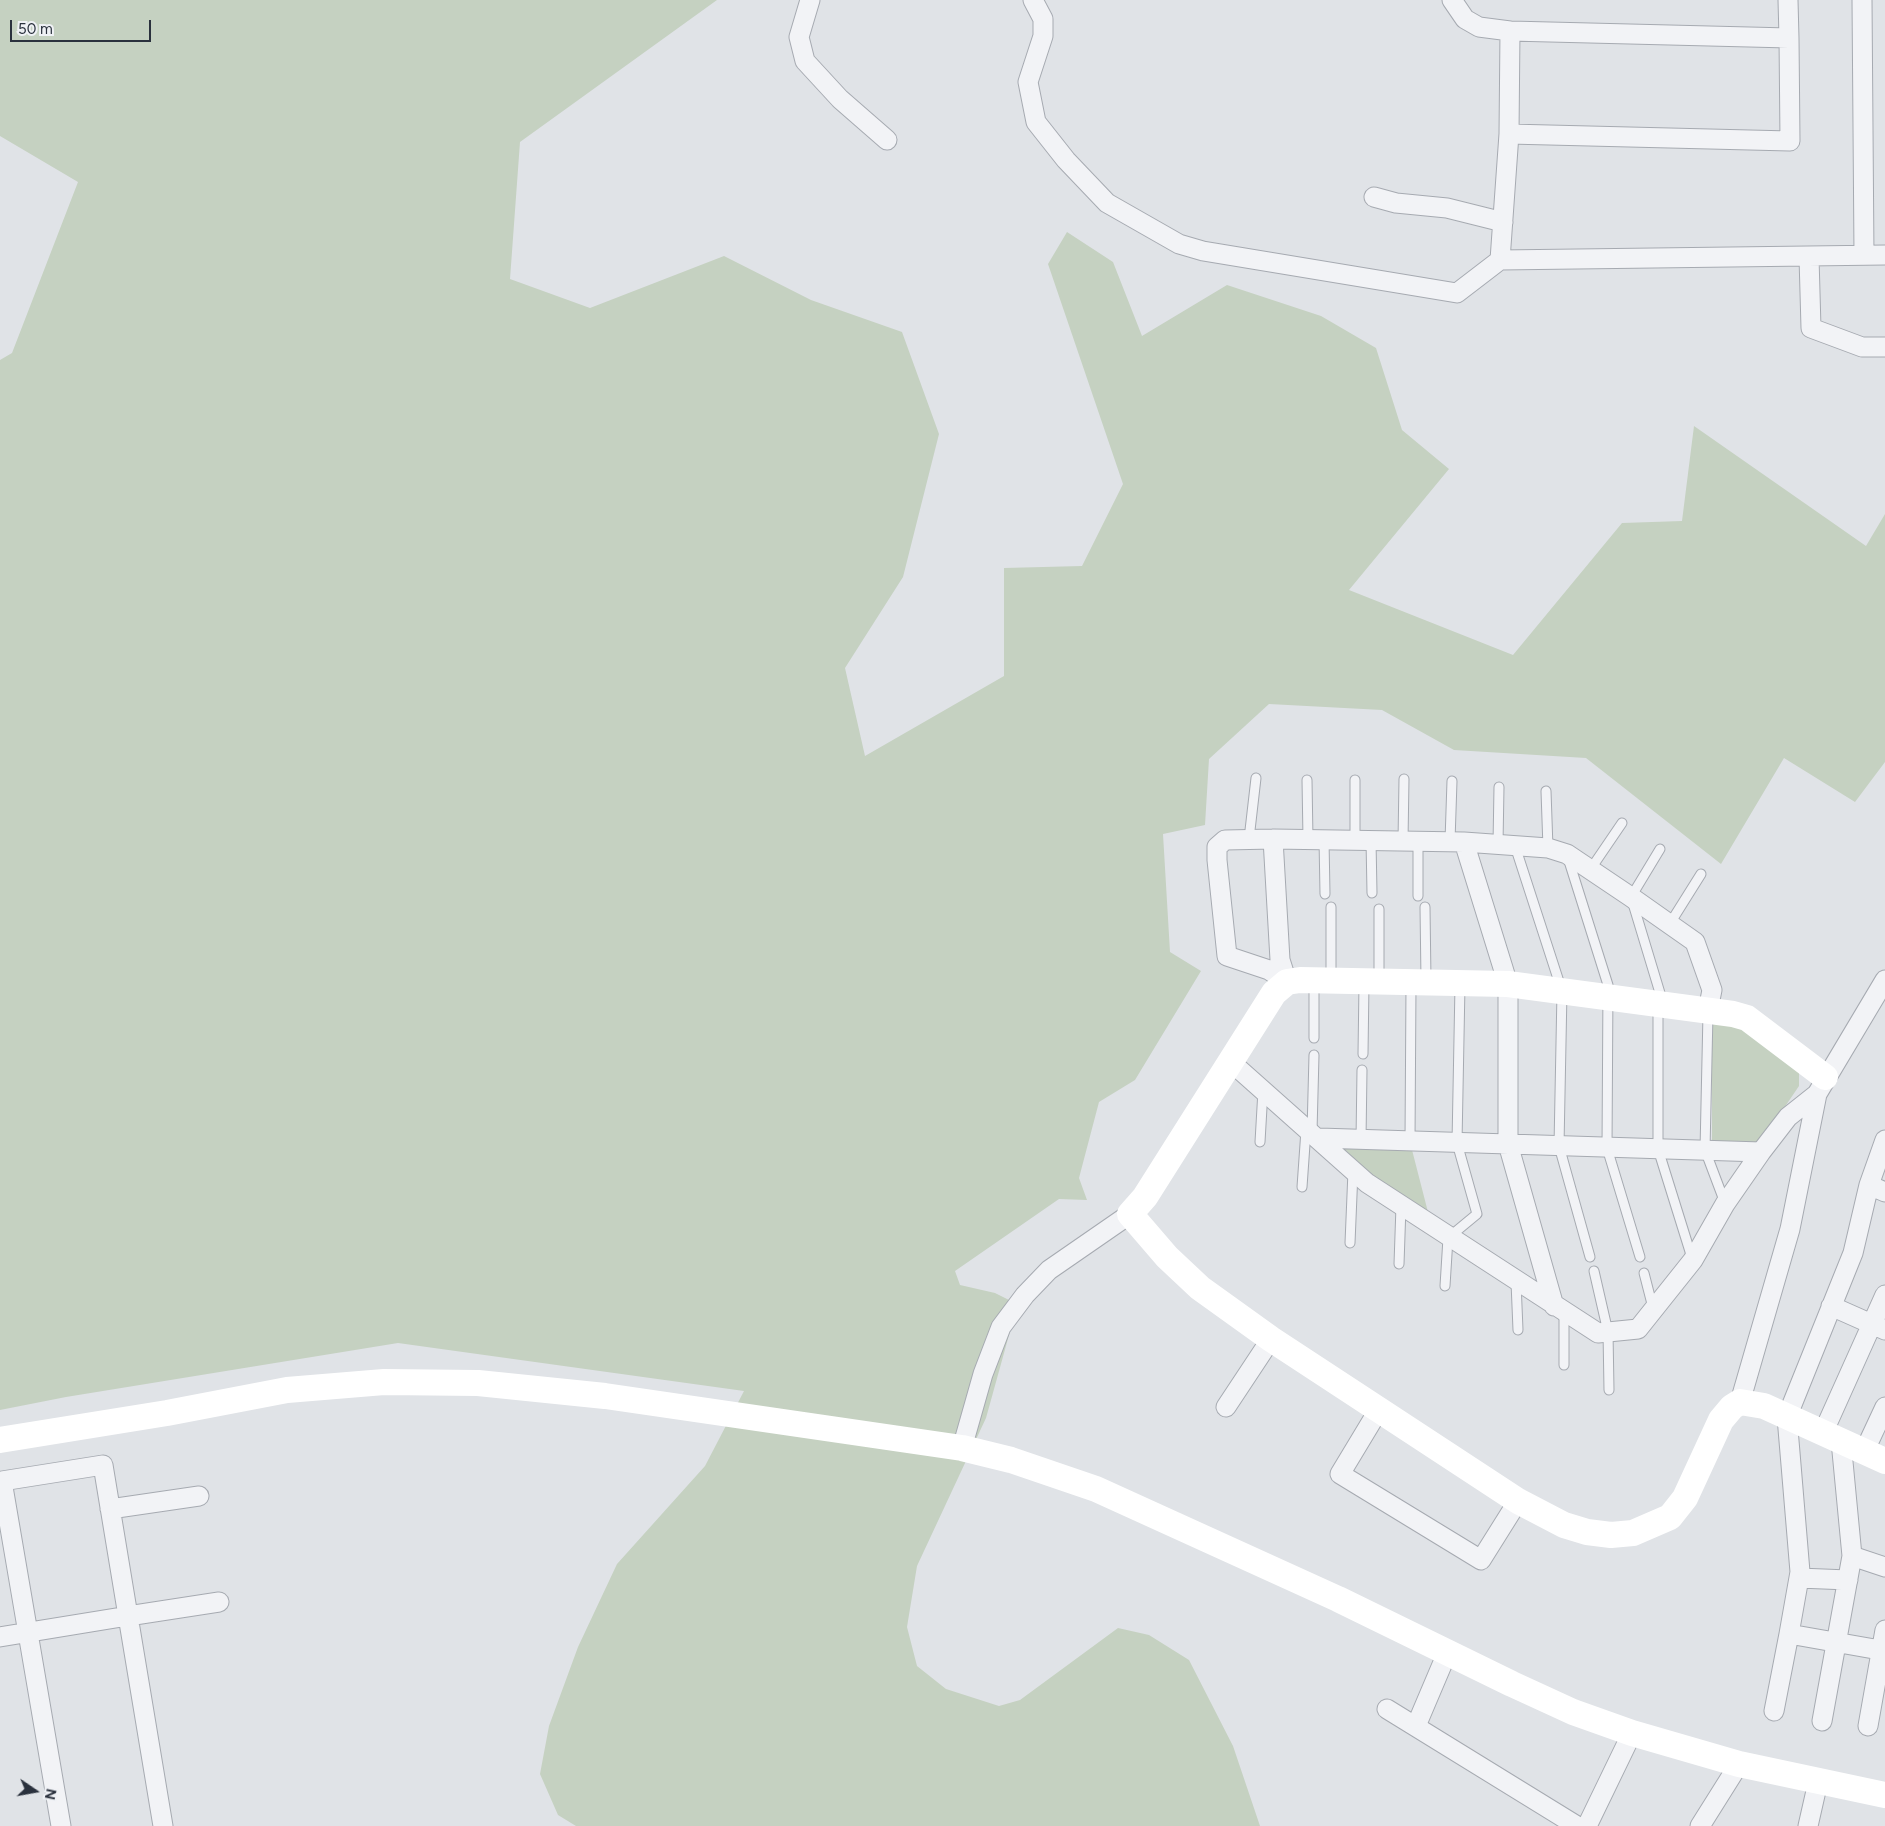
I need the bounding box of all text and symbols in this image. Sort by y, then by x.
scale bar [12,10,154,42]
text: 50 m [18,20,53,38]
north arrow [10,1766,60,1816]
text: N [41,1787,60,1801]

